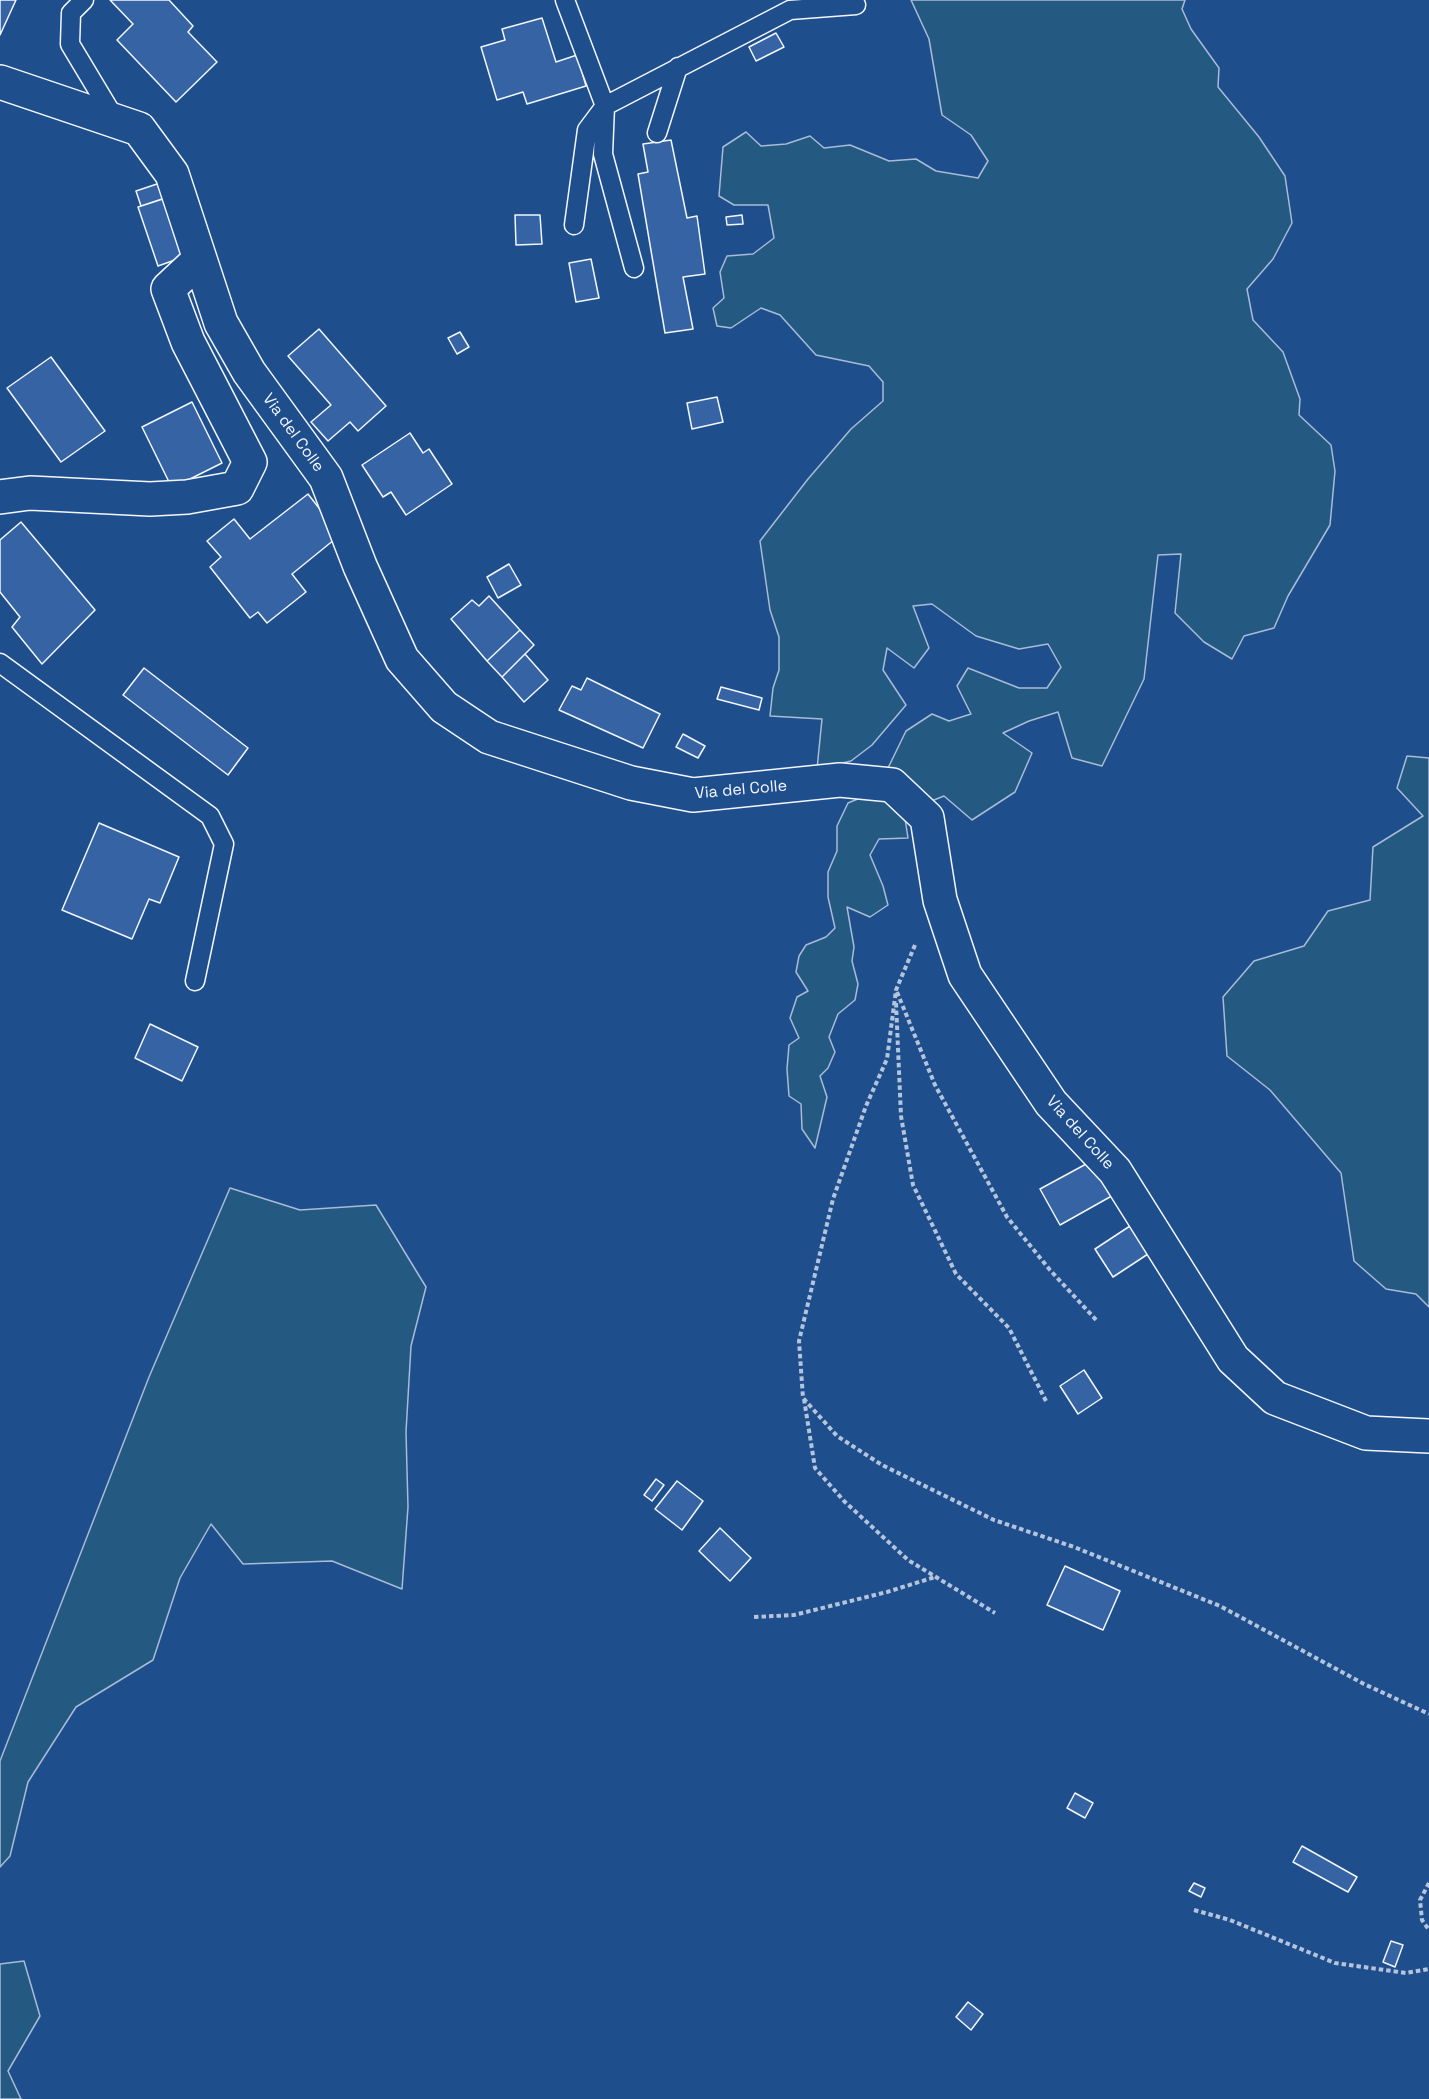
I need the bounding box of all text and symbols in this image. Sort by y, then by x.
street label: Via del Colle [258,390,328,476]
street label: Via del Colle [694,776,788,804]
street label: Via del Colle [1042,1092,1118,1174]

